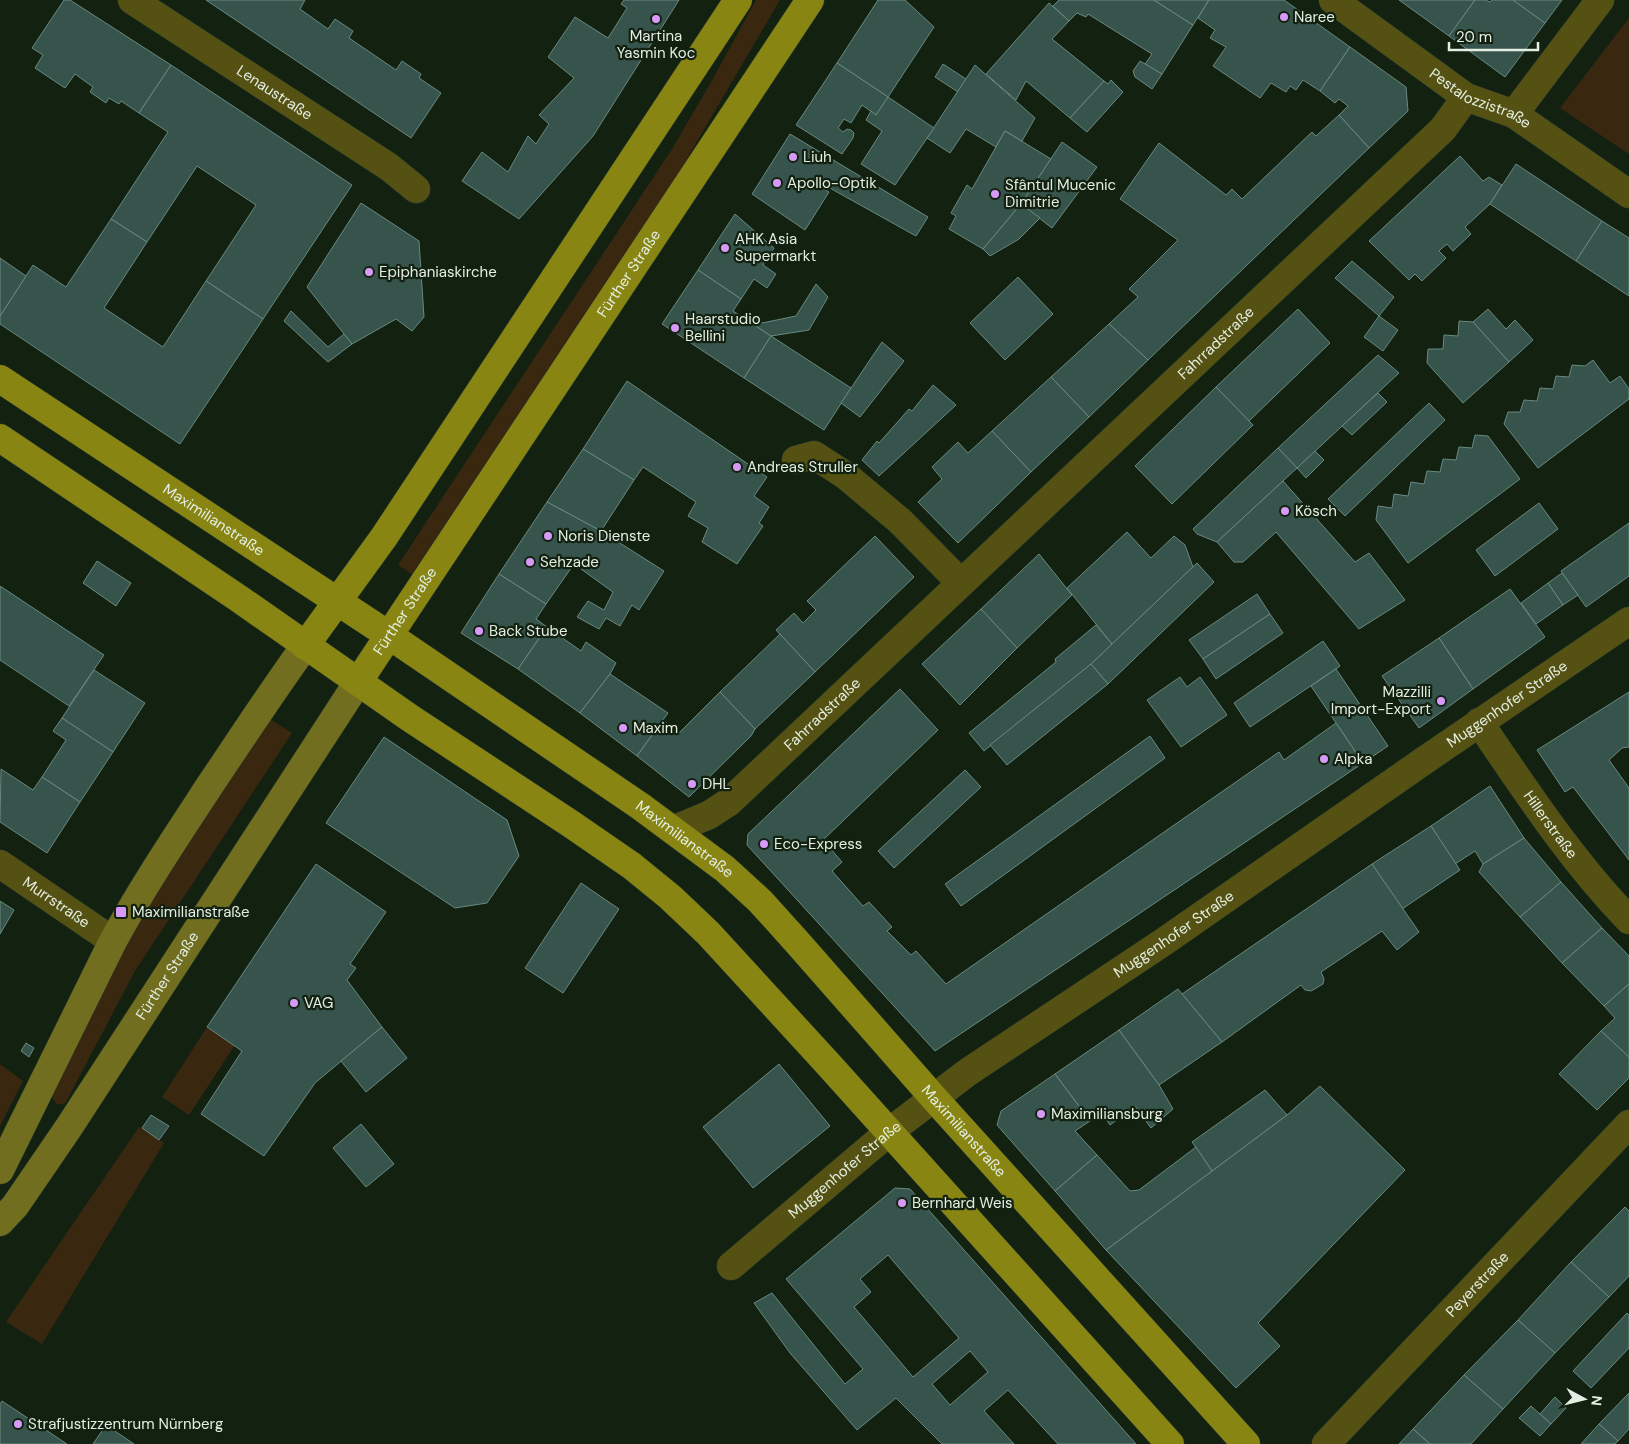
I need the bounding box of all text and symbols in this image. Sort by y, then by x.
place label: Naree [1294,7,1335,27]
marker: Naree [1278,11,1290,23]
marker: Martina Yasmin Koc [650,13,662,25]
scale bar [1449,20,1538,52]
place label: Martina Yasmin Koc [617,26,695,63]
text: 20 m [1456,27,1492,47]
street label: Lenaustraße [233,61,316,125]
street label: Pestalozzistraße [1425,64,1535,133]
place label: Liuh [803,147,832,167]
marker: Liuh [787,151,799,163]
place label: Apollo-Optik [787,173,877,193]
place label: Sfântul Mucenic Dimitrie [1005,175,1116,212]
marker: Apollo-Optik [771,177,783,189]
marker: Sfântul Mucenic Dimitrie [989,188,1001,200]
street label: Fürther Straße [592,226,665,321]
place label: AHK Asia Supermarkt [735,229,816,266]
marker: AHK Asia Supermarkt [719,242,731,254]
place label: Epiphaniaskirche [379,262,497,282]
marker: Epiphaniaskirche [363,266,375,278]
street label: Fahrradstraße [1173,302,1258,384]
place label: Haarstudio Bellini [685,309,761,346]
marker: Haarstudio Bellini [669,322,681,334]
place label: Andreas Struller [747,457,858,477]
marker: Andreas Struller [731,461,743,473]
street label: Maximilianstraße [159,479,268,561]
place label: Kösch [1295,501,1337,521]
marker: Kösch [1279,505,1291,517]
place label: Noris Dienste [558,526,650,546]
marker: Noris Dienste [542,530,554,542]
place label: Sehzade [540,552,599,572]
marker: Sehzade [524,556,536,568]
street label: Fürther Straße [369,563,441,659]
place label: Back Stube [489,621,567,641]
marker: Back Stube [473,625,485,637]
street label: Muggenhofer Straße [1443,656,1571,752]
street label: Fahrradstraße [780,673,865,755]
place label: Mazzilli Import-Export [1331,682,1431,719]
marker: Mazzilli Import-Export [1435,695,1447,707]
place label: Maxim [633,718,678,738]
marker: Maxim [617,722,629,734]
place label: Alpka [1334,749,1372,769]
marker: Alpka [1318,753,1330,765]
place label: DHL [702,774,731,794]
marker: DHL [686,778,698,790]
street label: Hillerstraße [1519,787,1582,863]
street label: Maximilianstraße [631,796,738,882]
place label: Eco-Express [774,834,862,854]
marker: Eco-Express [758,838,770,850]
street label: Murrstraße [19,872,94,932]
street label: Muggenhofer Straße [1110,886,1238,982]
place label: Maximilianstraße [132,902,250,922]
marker: Maximilianstraße [114,905,128,919]
street label: Fürther Straße [131,928,203,1024]
place label: VAG [304,993,333,1013]
marker: VAG [288,997,300,1009]
street label: Maximilianstraße [917,1081,1011,1182]
place label: Maximiliansburg [1051,1104,1163,1124]
marker: Maximiliansburg [1035,1108,1047,1120]
street label: Muggenhofer Straße [784,1116,905,1223]
place label: Bernhard Weis [912,1193,1013,1213]
marker: Bernhard Weis [896,1197,908,1209]
street label: Peyerstraße [1441,1247,1513,1321]
north arrow [1559,1374,1609,1424]
text: N [1587,1394,1606,1407]
place label: Strafjustizzentrum Nürnberg [28,1414,223,1434]
marker: Strafjustizzentrum Nürnberg [12,1418,24,1430]

